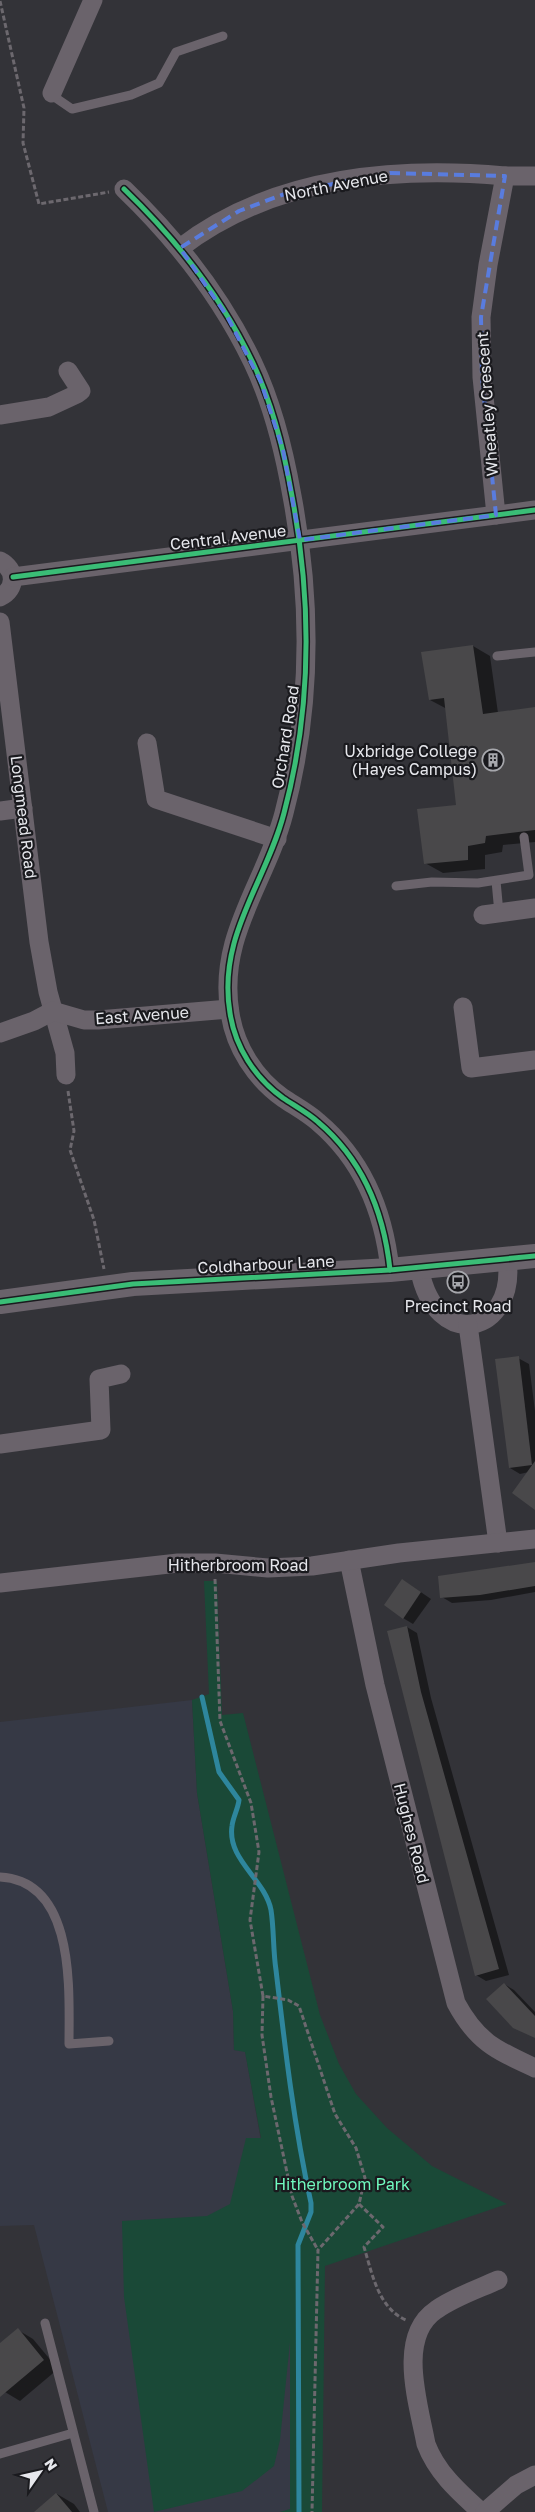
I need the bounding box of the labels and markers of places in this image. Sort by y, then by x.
place label: Uxbridge College (Hayes Campus) [344,741,477,779]
building icon: Uxbridge College (Hayes Campus) [481,748,505,772]
bus stop icon: Precinct Road [446,1270,470,1294]
place label: Precinct Road [404,1296,512,1316]

